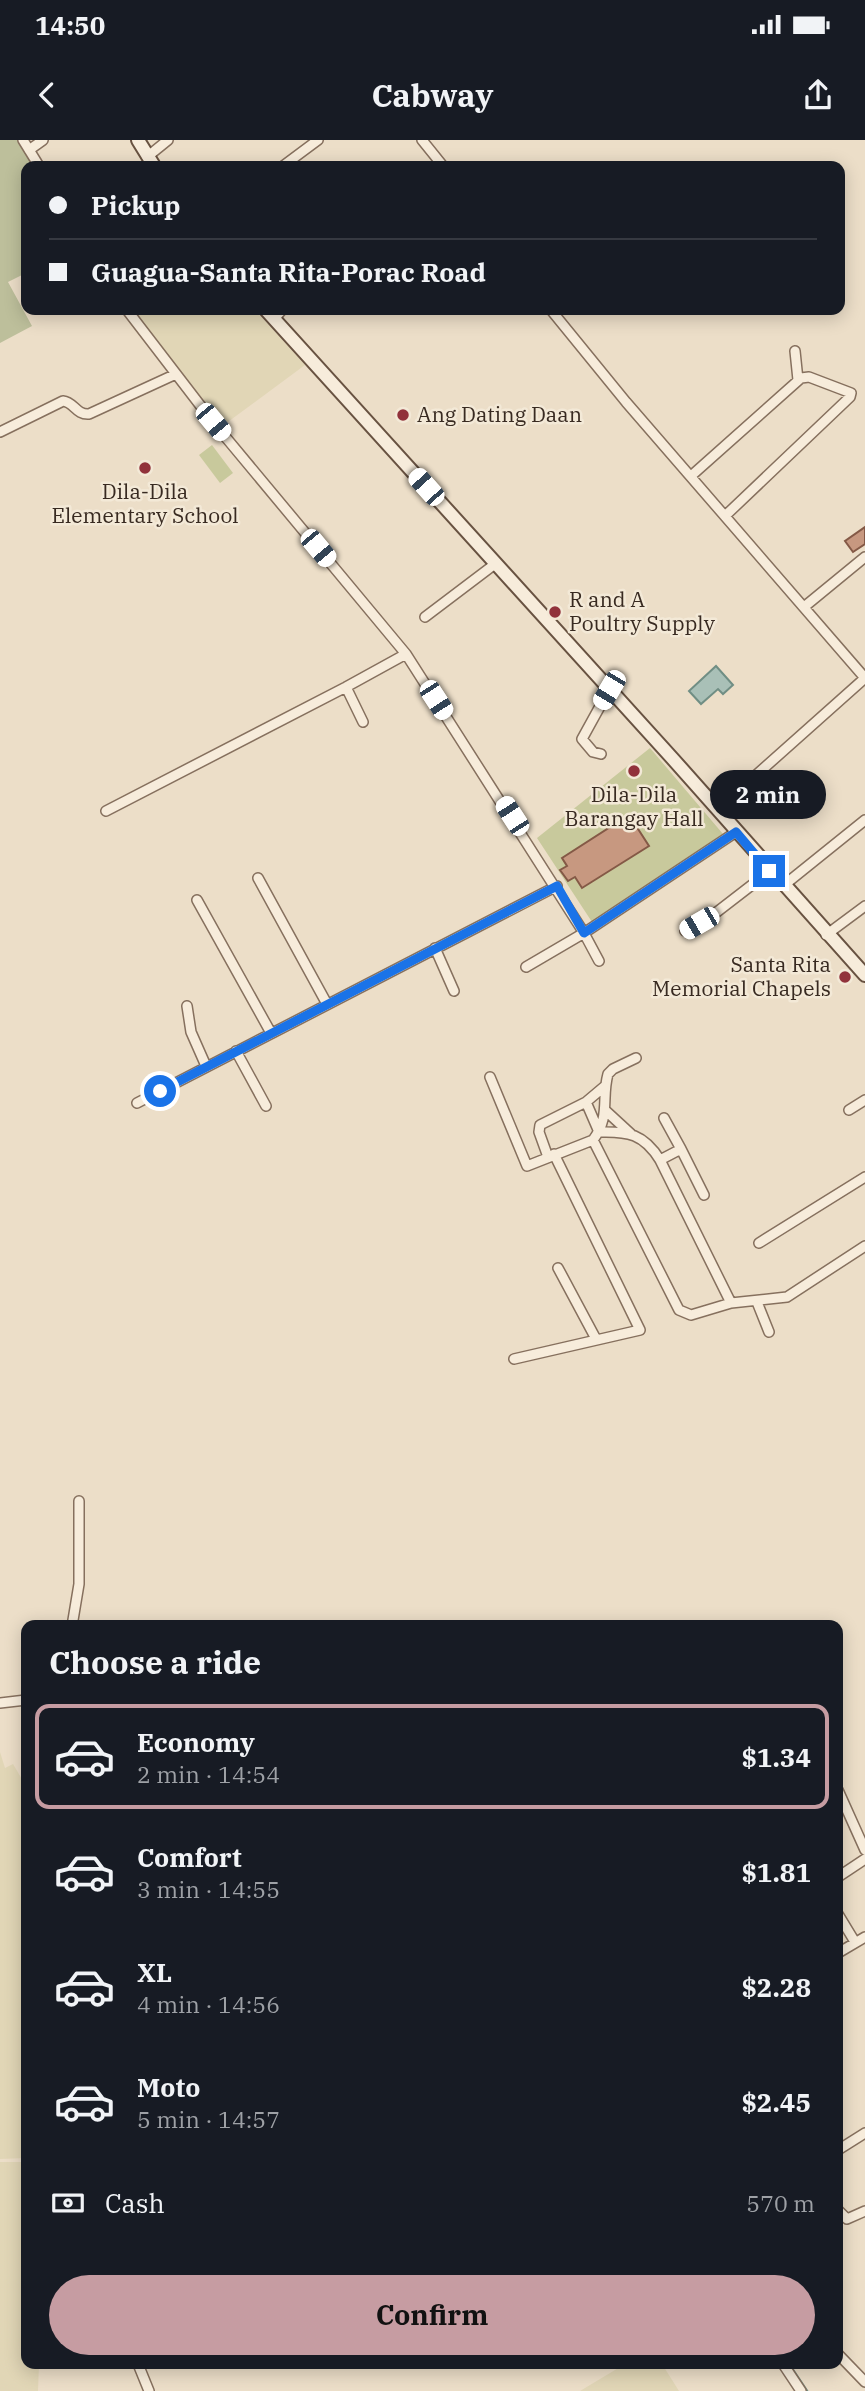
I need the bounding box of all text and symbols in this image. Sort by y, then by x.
text: 14:50 [35,8,105,42]
text: Cabway [371,74,494,116]
icon: back [28,76,66,114]
icon: share [799,76,837,114]
text: Pickup [91,188,181,222]
text: Guagua-Santa Rita-Porac Road [91,255,486,289]
car [192,399,235,445]
place label: Ang Dating Daan [417,400,582,428]
marker: Ang Dating Daan [395,407,411,423]
marker: Dila-Dila Elementary School [137,460,153,476]
car [405,464,448,510]
place label: Dila-Dila Elementary School [51,477,239,529]
car [297,525,340,571]
place label: R and A Poultry Supply [569,585,716,637]
marker: R and A Poultry Supply [547,604,563,620]
car [590,667,629,713]
car [416,677,457,723]
marker: Dila-Dila Barangay Hall [626,763,642,779]
callout: 2 min [711,770,827,818]
text: 2 min [736,779,800,809]
place label: Dila-Dila Barangay Hall [564,780,704,832]
car [492,793,533,839]
route end [753,855,785,887]
car [676,903,723,943]
place label: Santa Rita Memorial Chapels [652,950,831,1002]
marker: Santa Rita Memorial Chapels [837,969,853,985]
route start [144,1075,176,1107]
text: Choose a ride [49,1641,261,1683]
icon: car [53,1725,116,1788]
text: Economy [137,1725,255,1759]
text: $1.34 [741,1740,811,1774]
text: 2 min · 14:54 [137,1759,280,1789]
icon: car [53,1840,116,1903]
text: Comfort [137,1840,242,1874]
text: $1.81 [741,1855,811,1889]
text: 3 min · 14:55 [137,1874,280,1904]
icon: car [53,1955,116,2018]
text: XL [137,1955,172,1989]
text: $2.28 [741,1970,811,2004]
text: 4 min · 14:56 [137,1989,280,2019]
icon: car [53,2070,116,2133]
text: Moto [137,2070,200,2104]
text: $2.45 [741,2085,811,2119]
text: 5 min · 14:57 [137,2104,280,2134]
icon: cash [49,2184,87,2222]
text: Cash [105,2186,165,2220]
text: 570 m [746,2188,815,2218]
button: Confirm [49,2275,815,2355]

